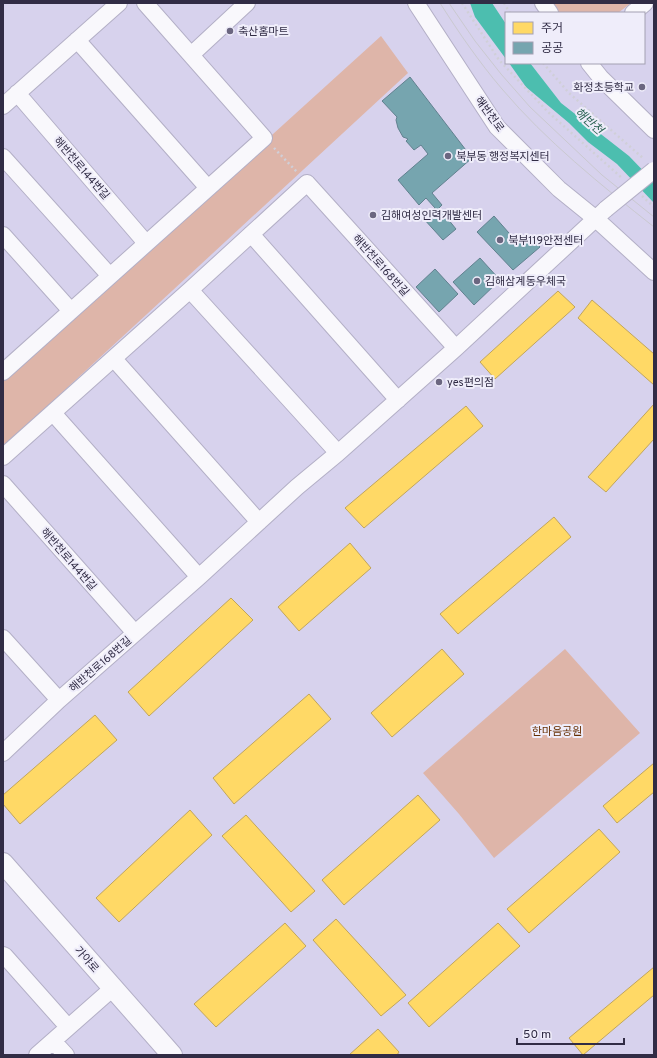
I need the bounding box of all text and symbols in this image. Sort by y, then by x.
legend [505,12,645,64]
text: 주거 [541,21,563,37]
place label: 축산홈마트 [238,25,289,39]
marker: 축산홈마트 [225,26,235,36]
text: 공공 [541,41,563,57]
place label: 화정초등학교 [573,81,634,95]
marker: 화정초등학교 [637,82,647,92]
street label: 해반천로 [472,94,507,135]
water label: 해반천 [571,105,608,140]
street label: 해반천로144번길 [50,135,112,203]
place label: 북부동 행정복지센터 [456,150,550,164]
marker: 북부동 행정복지센터 [443,151,453,161]
place label: 김해여성인력개발센터 [381,209,482,223]
marker: 김해여성인력개발센터 [368,210,378,220]
street label: 해반천로168번길 [349,232,412,299]
place label: 북부119안전센터 [508,234,584,248]
marker: 북부119안전센터 [495,235,505,245]
place label: 김해삼계동우체국 [485,275,566,289]
marker: 김해삼계동우체국 [472,276,482,286]
place label: yes편의점 [447,376,494,390]
marker: yes편의점 [434,377,444,387]
street label: 해반천로144번길 [37,526,99,594]
street label: 해반천로168번길 [67,634,135,696]
park label: 한마음공원 [532,725,582,739]
street label: 가야로 [71,944,101,976]
scale bar [517,1020,624,1046]
text: 50 m [523,1027,551,1043]

